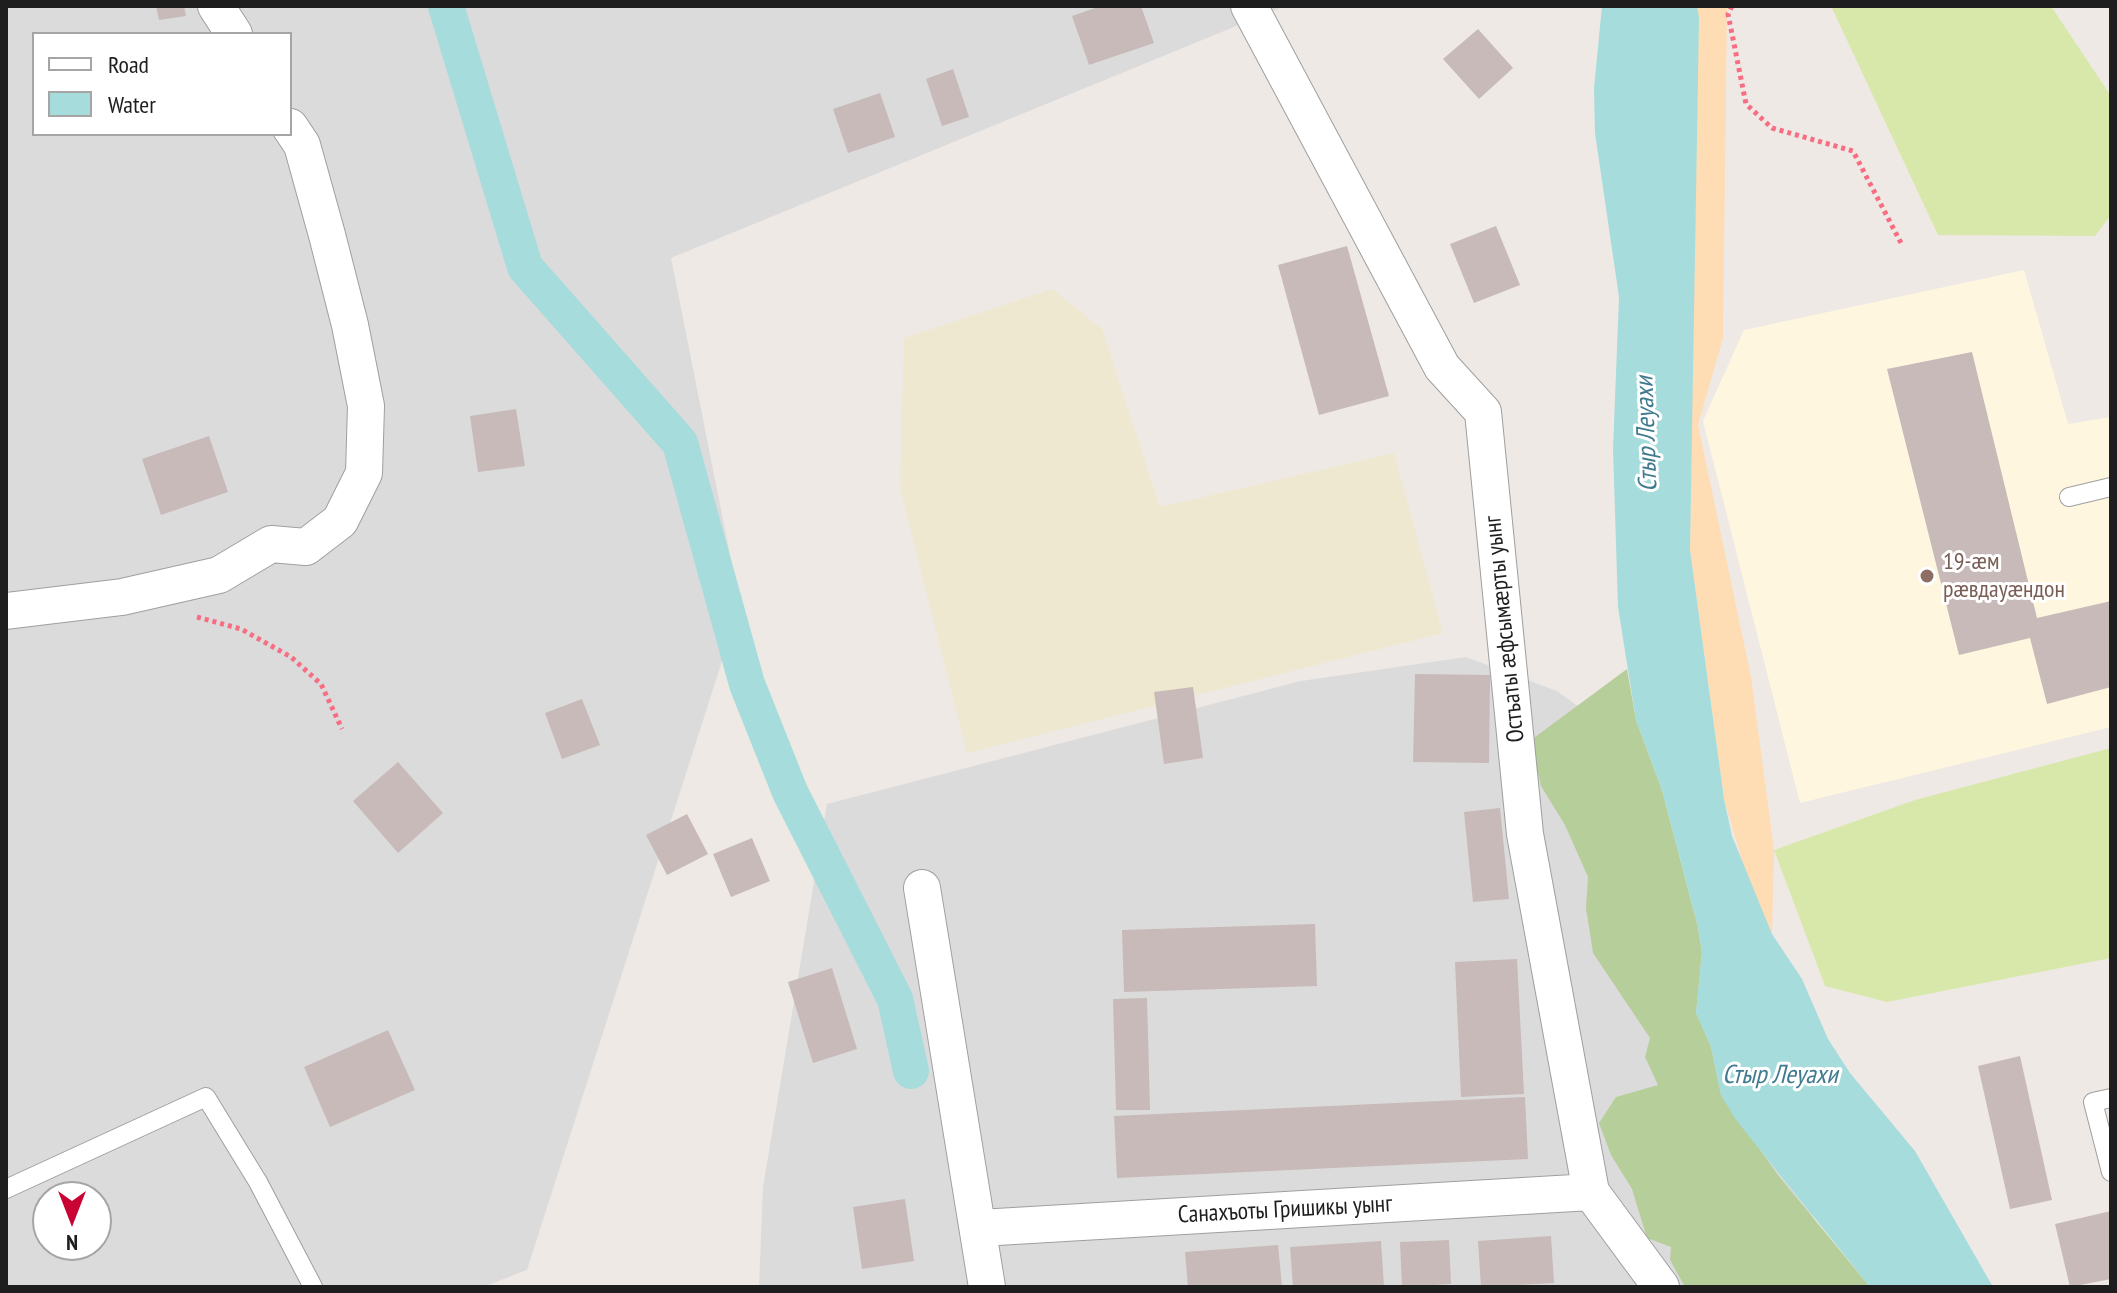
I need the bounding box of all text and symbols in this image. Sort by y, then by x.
legend [32,32,292,136]
text: Road [108,49,149,80]
text: Water [108,89,156,120]
water label: Стыр Леуахи [1629,376,1665,492]
street label: Остъаты æфсымæрты уынг [1479,514,1531,744]
place label: 19-æм рӕвдауӕндон [1943,548,2065,604]
marker: 19-æм рӕвдауӕндон [1918,567,1936,585]
water label: Стыр Леуахи [1722,1060,1838,1092]
north arrow [32,1181,112,1261]
street label: Санахъоты Гришикы уынг [1177,1190,1393,1230]
text: N [66,1229,78,1257]

